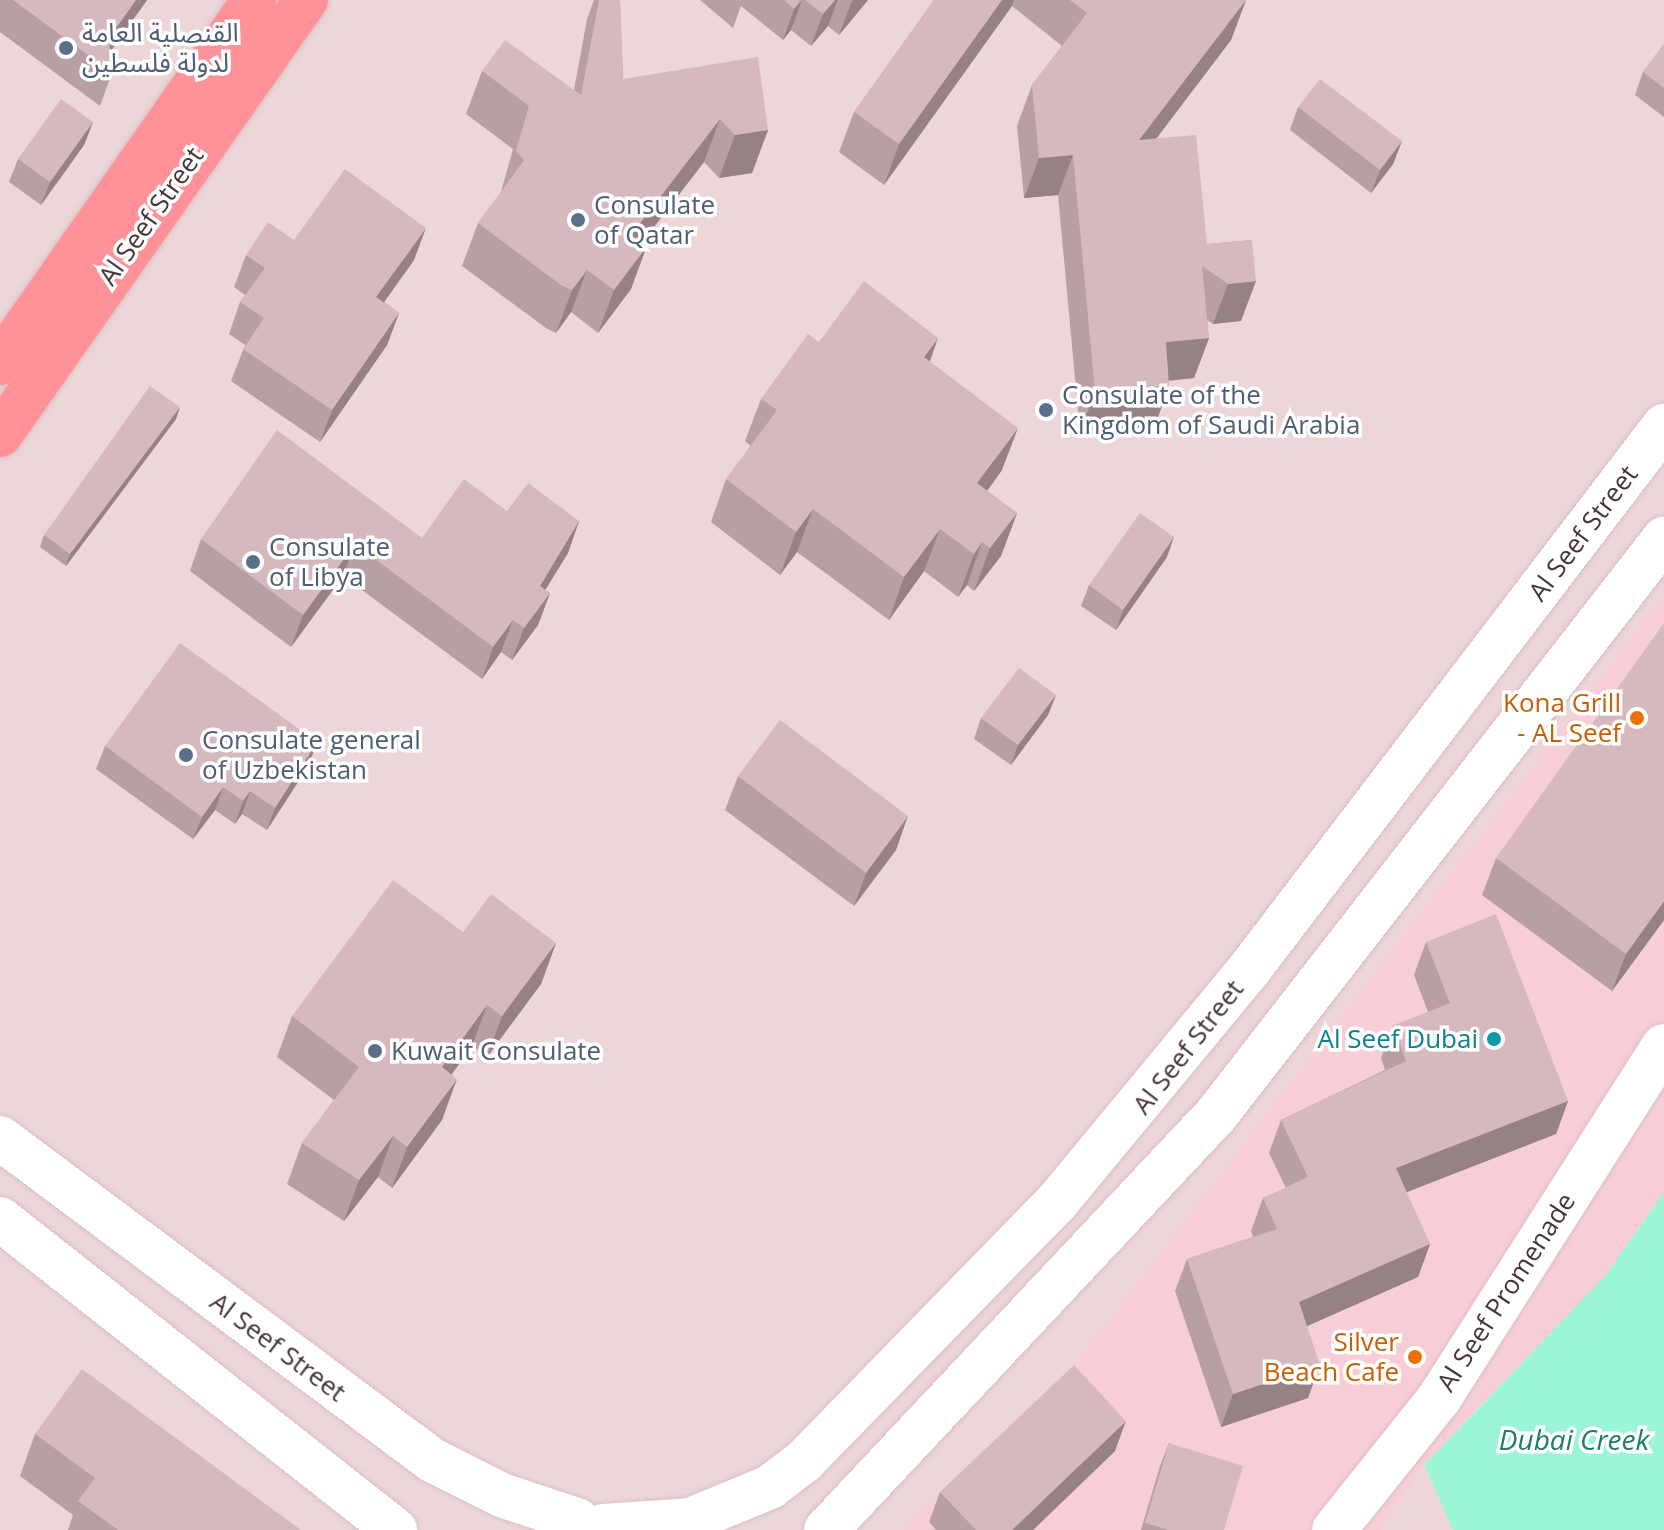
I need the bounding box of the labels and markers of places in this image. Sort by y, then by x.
place label: القنصلية العامة لدولة فلسطين [82,17,239,78]
marker: القنصلية العامة لدولة فلسطين [57,39,75,57]
place label: Consulate of Qatar [594,189,715,250]
marker: Consulate of Qatar [569,211,587,229]
place label: Consulate of the Kingdom of Saudi Arabia [1062,379,1360,440]
marker: Consulate of the Kingdom of Saudi Arabia [1037,401,1055,419]
place label: Consulate of Libya [269,531,390,592]
marker: Consulate of Libya [244,553,262,571]
place label: Kona Grill - AL Seef [1503,687,1621,748]
marker: Kona Grill - AL Seef [1628,709,1646,727]
place label: Consulate general of Uzbekistan [202,724,421,786]
marker: Consulate general of Uzbekistan [177,746,195,764]
place label: Al Seef Dubai [1318,1023,1478,1055]
marker: Al Seef Dubai [1485,1030,1503,1048]
place label: Kuwait Consulate [391,1035,601,1067]
marker: Kuwait Consulate [366,1042,384,1060]
place label: Silver Beach Cafe [1264,1326,1399,1388]
marker: Silver Beach Cafe [1406,1348,1424,1366]

